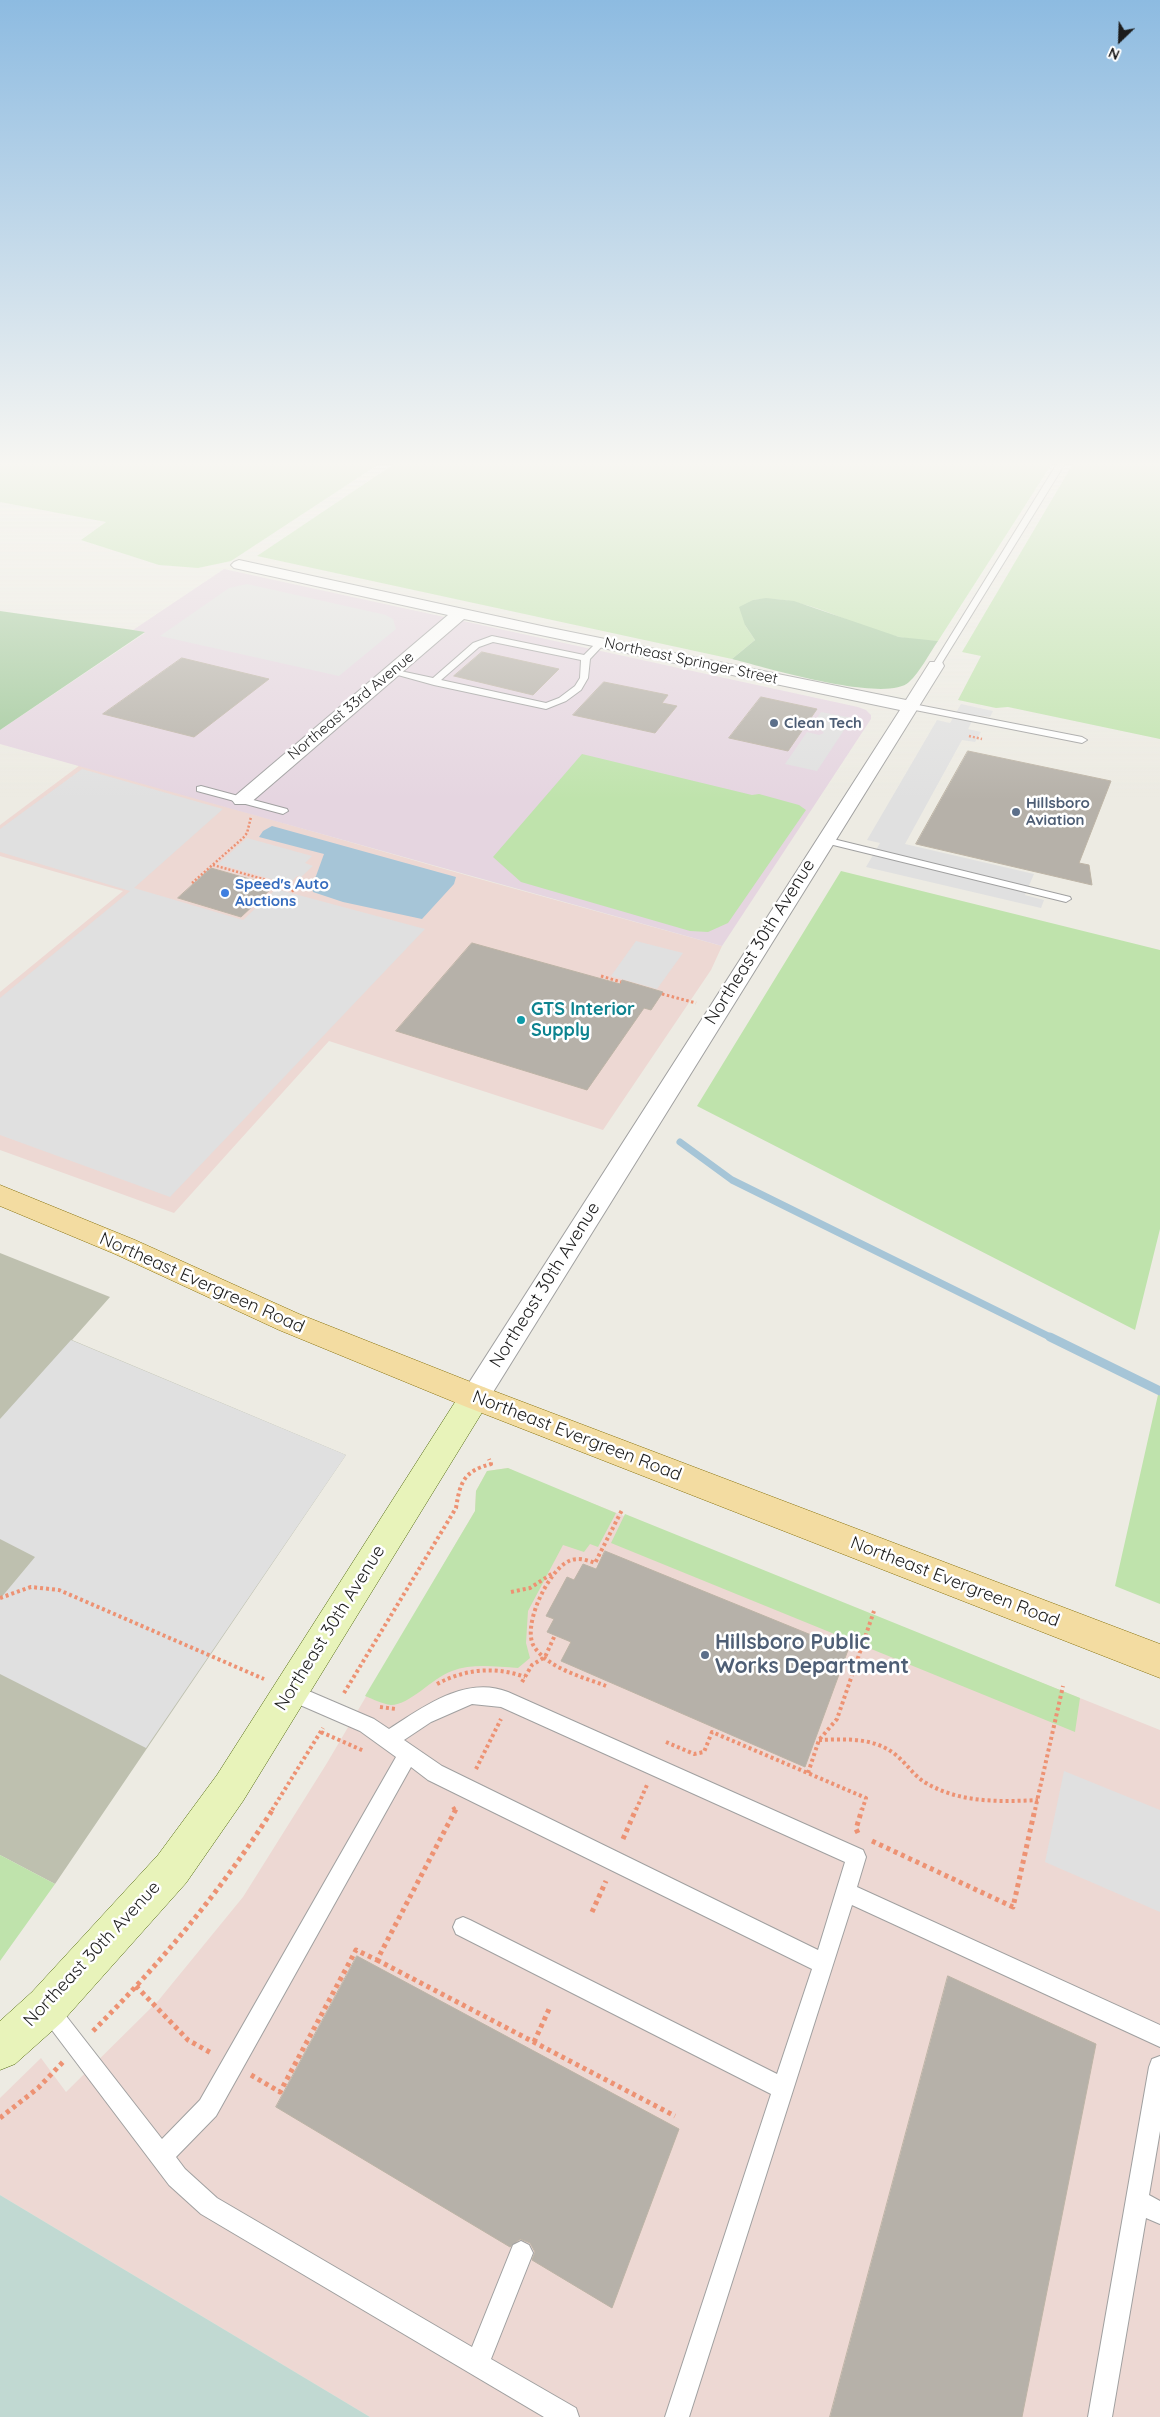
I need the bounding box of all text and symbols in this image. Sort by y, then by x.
north arrow [1095,15,1145,65]
text: N [1106,43,1122,64]
street label: Northeast Springer Street [603,634,779,688]
street label: Northeast 33rd Avenue [284,648,418,764]
place label: Clean Tech [784,714,862,732]
marker: Clean Tech [768,717,780,729]
place label: Hillsboro Aviation [1026,794,1090,829]
marker: Hillsboro Aviation [1010,806,1022,818]
street label: Northeast 30th Avenue [700,855,820,1029]
place label: Speed's Auto Auctions [235,875,329,910]
marker: Speed's Auto Auctions [219,887,231,899]
place label: GTS Interior Supply [531,999,635,1042]
marker: GTS Interior Supply [515,1014,527,1026]
street label: Northeast 30th Avenue [485,1198,605,1372]
street label: Northeast Evergreen Road [96,1228,308,1338]
street label: Northeast Evergreen Road [469,1386,685,1486]
street label: Northeast Evergreen Road [847,1532,1063,1632]
street label: Northeast 30th Avenue [270,1541,390,1715]
place label: Hillsboro Public Works Department [715,1630,909,1680]
marker: Hillsboro Public Works Department [699,1649,711,1661]
street label: Northeast 30th Avenue [19,1877,165,2031]

